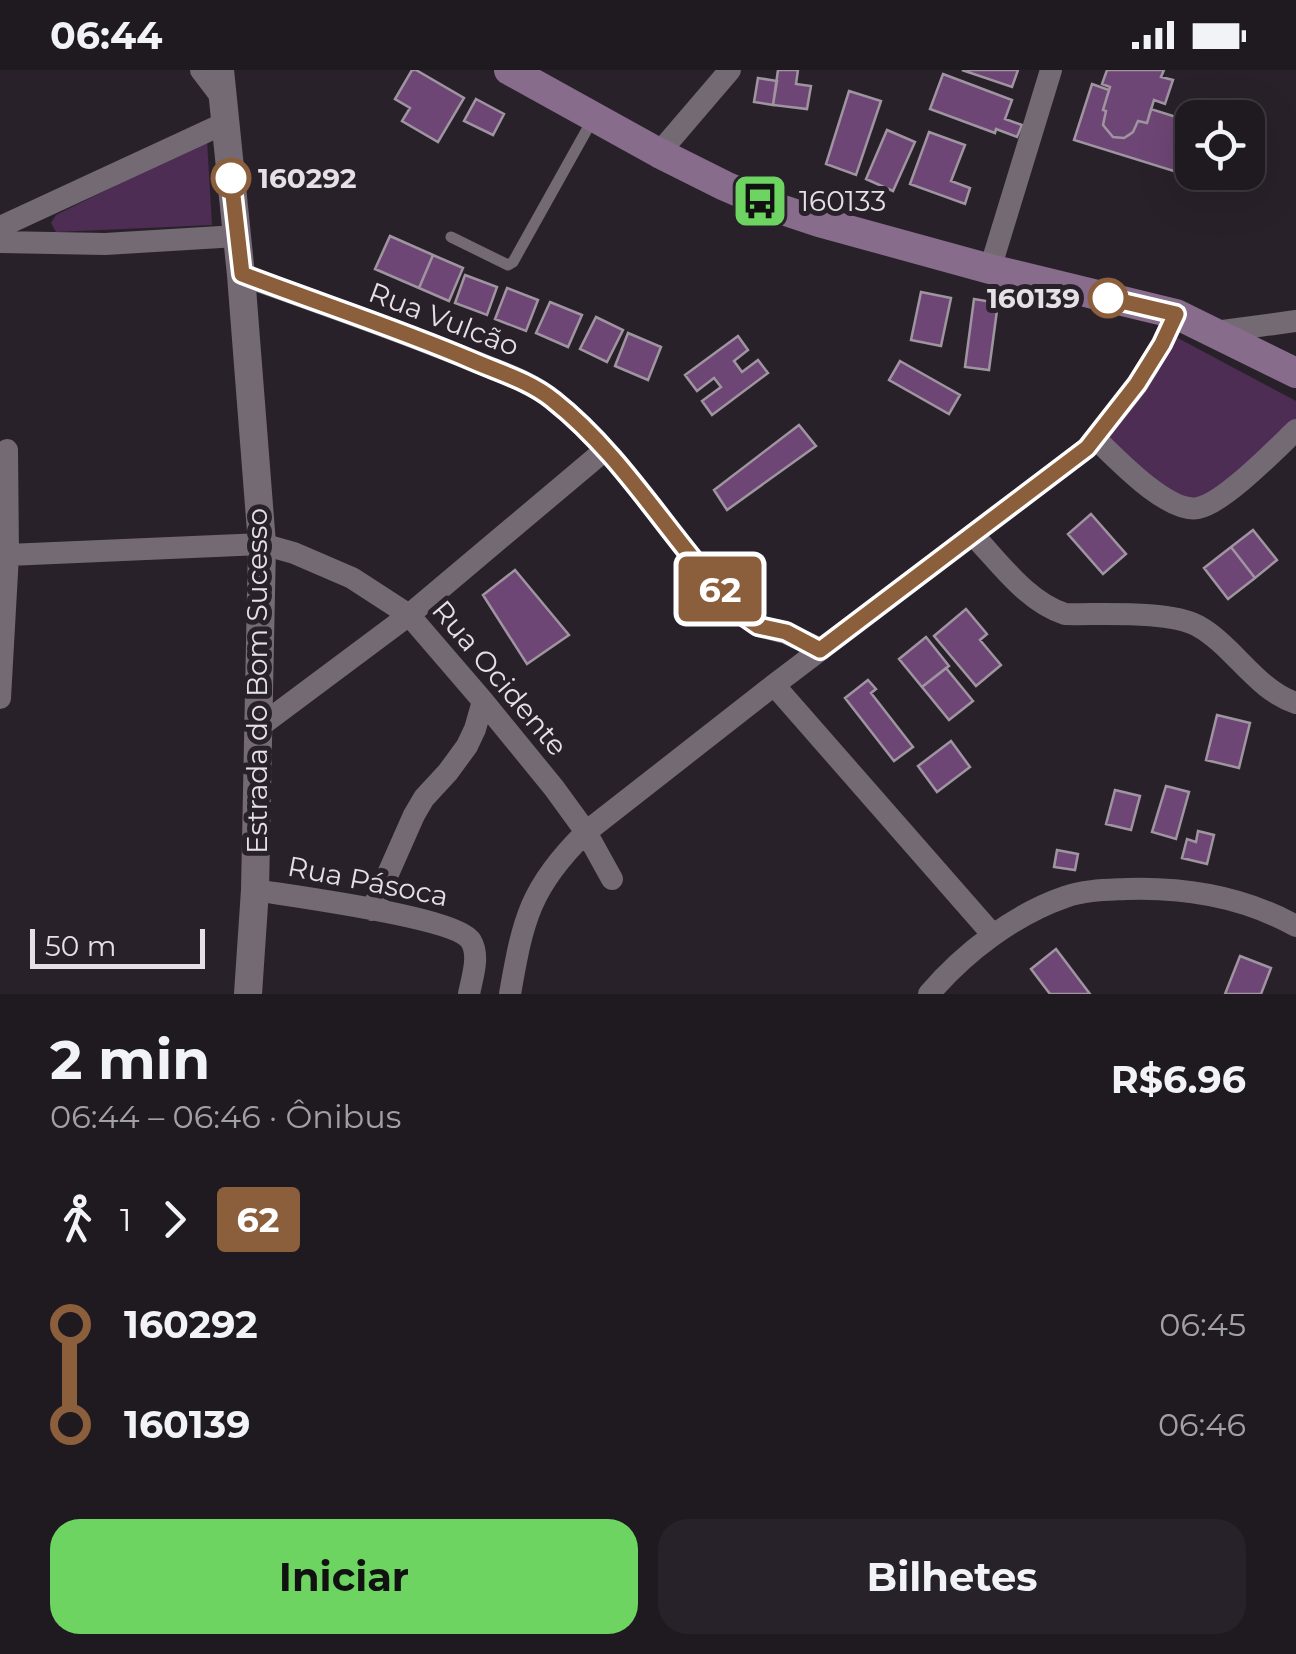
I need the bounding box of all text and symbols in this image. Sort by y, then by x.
text: 06:44 [50,12,162,59]
map controls [1175,100,1265,190]
button: locate [1175,100,1265,190]
marker: 160292 [212,159,250,197]
place label: 160292 [258,161,356,195]
bus stop icon: 160133 [730,171,790,231]
place label: 160133 [799,184,886,218]
street label: Rua Vulcão [364,275,524,363]
marker: 160139 [1089,279,1127,317]
place label: 160139 [987,281,1080,315]
street label: Estrada do Bom Sucesso [240,508,274,854]
line badge: 62 [675,556,765,622]
text: 62 [699,568,741,611]
street label: Rua Ocidente [425,594,575,762]
street label: Rua Pásoca [285,849,451,913]
scale bar [30,924,205,968]
text: 50 m [45,929,116,963]
text: 2 min [50,1026,210,1093]
text: R$6.96 [1111,1056,1246,1103]
text: 06:44 – 06:46 · Ônibus [50,1097,401,1136]
icon: walk [50,1192,105,1247]
icon: forward [147,1192,202,1247]
text: 62 [237,1198,280,1241]
text: 1 [120,1200,132,1239]
text: 160292 [124,1301,258,1348]
text: 06:45 [1159,1305,1246,1344]
text: 160139 [124,1401,250,1448]
text: 06:46 [1158,1405,1246,1444]
button: Iniciar [50,1519,638,1634]
button: Bilhetes [658,1519,1246,1634]

